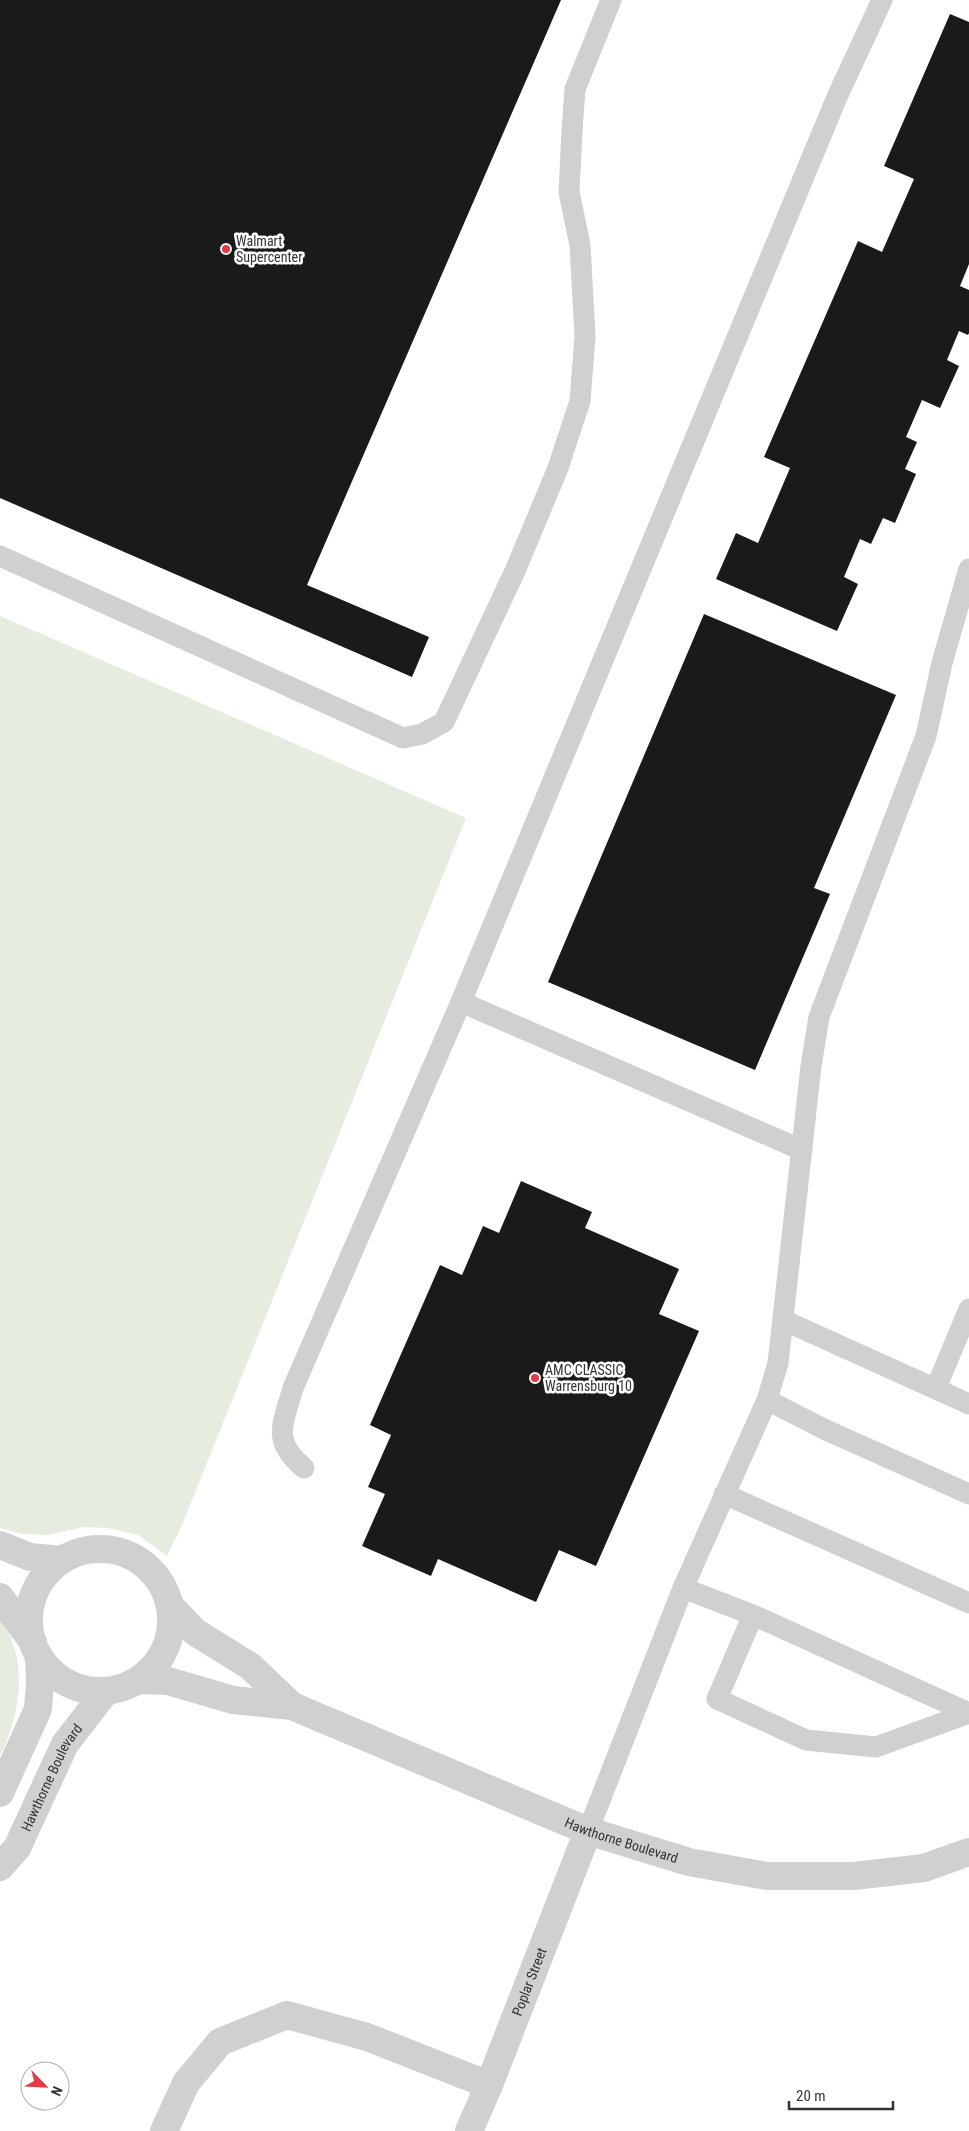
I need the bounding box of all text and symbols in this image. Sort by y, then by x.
place label: Walmart Supercenter [236,233,302,265]
marker: Walmart Supercenter [220,243,232,255]
place label: AMC CLASSIC Warrensburg 10 [545,1362,632,1394]
marker: AMC CLASSIC Warrensburg 10 [529,1372,541,1384]
street label: Hawthorne Boulevard [18,1721,85,1834]
street label: Hawthorne Boulevard [562,1814,680,1866]
street label: Poplar Street [509,1945,550,2018]
north arrow [20,2061,70,2111]
scale bar [789,2078,893,2110]
text: N [48,2084,66,2098]
text: 20 m [796,2087,826,2105]

